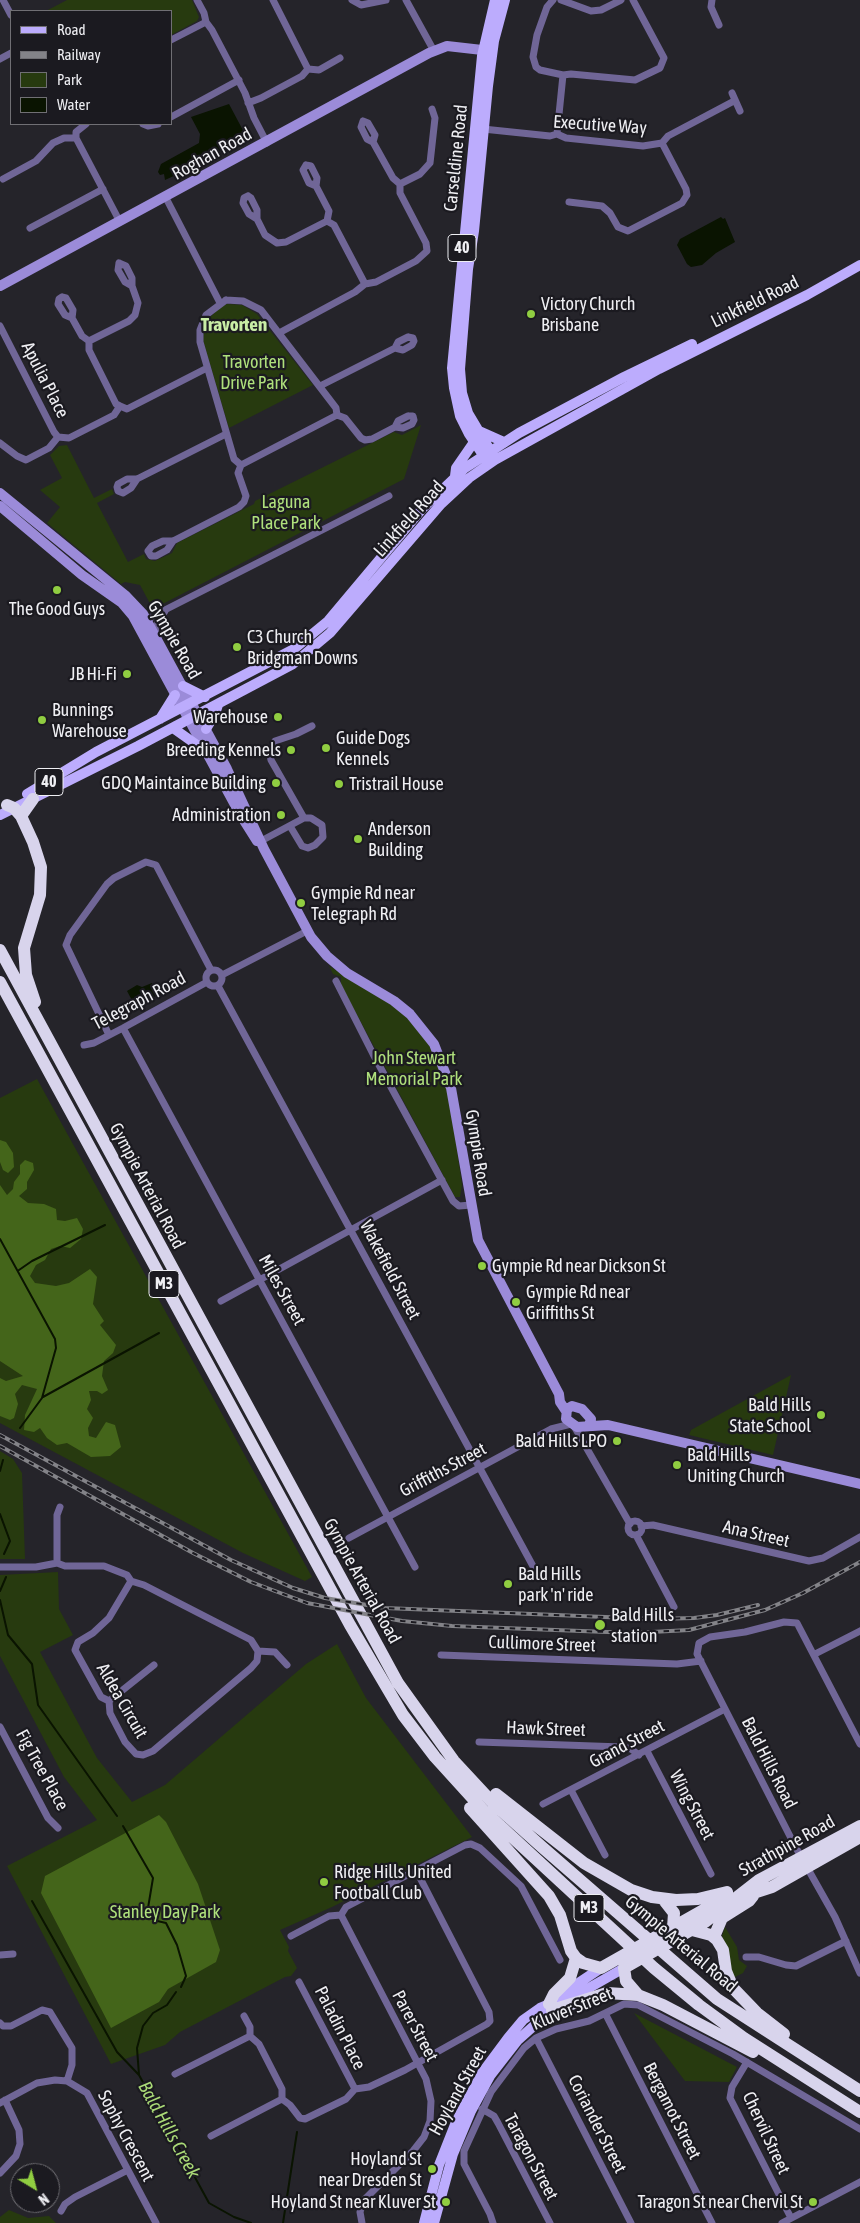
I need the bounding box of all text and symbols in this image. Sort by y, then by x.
legend [10,10,172,125]
text: Road [57,21,86,38]
text: Railway [57,46,101,63]
text: Park [57,71,82,88]
text: Water [57,96,90,113]
street label: Carseldine Road [440,104,472,212]
street label: Executive Way [553,111,647,139]
street label: Roghan Road [168,123,256,185]
road number: 40 [448,234,476,262]
street label: Linkfield Road [708,271,802,333]
place label: Victory Church Brisbane [541,293,635,336]
marker: Victory Church Brisbane [525,308,537,320]
district label: Travorten [201,314,267,336]
street label: Apulia Place [17,338,73,422]
park label: Travorten Drive Park [220,351,288,394]
street label: Linkfield Road [369,476,449,562]
park label: Laguna Place Park [251,491,321,534]
marker: The Good Guys [51,584,63,596]
street label: Gympie Road [143,597,205,683]
place label: The Good Guys [9,598,105,620]
place label: C3 Church Bridgman Downs [247,626,358,669]
marker: C3 Church Bridgman Downs [231,641,243,653]
place label: JB Hi-Fi [70,663,117,685]
marker: JB Hi-Fi [121,668,133,680]
place label: Bunnings Warehouse [52,699,127,742]
place label: Warehouse [193,706,268,728]
marker: Warehouse [272,711,284,723]
marker: Bunnings Warehouse [36,714,48,726]
place label: Guide Dogs Kennels [336,727,410,770]
place label: Breeding Kennels [166,739,281,761]
marker: Guide Dogs Kennels [320,742,332,754]
marker: Breeding Kennels [285,744,297,756]
road number: 40 [35,769,63,796]
place label: GDQ Maintaince Building [101,772,266,794]
place label: Tristrail House [349,773,444,795]
marker: GDQ Maintaince Building [270,777,282,789]
marker: Tristrail House [333,778,345,790]
place label: Administration [172,804,271,826]
marker: Administration [275,809,287,821]
place label: Anderson Building [368,818,431,861]
marker: Anderson Building [352,833,364,845]
place label: Gympie Rd near Telegraph Rd [311,882,415,924]
marker: Gympie Rd near Telegraph Rd [295,897,307,909]
street label: Telegraph Road [88,967,190,1035]
park label: John Stewart Memorial Park [366,1047,462,1090]
street label: Gympie Road [460,1108,496,1198]
street label: Gympie Arterial Road [105,1119,189,1253]
street label: Wakefield Street [355,1217,425,1323]
street label: Miles Street [254,1251,310,1329]
place label: Gympie Rd near Dickson St [492,1255,666,1277]
marker: Gympie Rd near Dickson St [476,1260,488,1272]
road number: M3 [149,1270,179,1298]
place label: Gympie Rd near Griffiths St [526,1281,630,1324]
marker: Gympie Rd near Griffiths St [510,1296,522,1308]
place label: Bald Hills State School [730,1394,811,1436]
marker: Bald Hills State School [815,1409,827,1421]
place label: Bald Hills LPO [515,1430,607,1452]
marker: Bald Hills LPO [611,1435,623,1447]
street label: Griffiths Street [396,1438,490,1502]
place label: Bald Hills Uniting Church [687,1444,785,1486]
marker: Bald Hills Uniting Church [671,1459,683,1471]
street label: Gympie Arterial Road [319,1515,405,1647]
street label: Ana Street [721,1516,791,1552]
place label: Bald Hills park 'n' ride [518,1563,593,1606]
marker: Bald Hills park 'n' ride [502,1578,514,1590]
place label: Bald Hills station [611,1604,674,1646]
marker: Bald Hills station [593,1618,607,1632]
street label: Cullimore Street [488,1631,596,1657]
street label: Aldea Circuit [92,1660,152,1742]
street label: Bald Hills Road [737,1714,801,1812]
street label: Grand Street [586,1715,668,1773]
street label: Hawk Street [506,1717,586,1741]
street label: Fig Tree Place [11,1726,73,1814]
street label: Wing Street [665,1767,719,1843]
street label: Strathpine Road [735,1811,839,1881]
place label: Ridge Hills United Football Club [334,1861,452,1904]
marker: Ridge Hills United Football Club [318,1876,330,1888]
street label: Gympie Arterial Road [621,1891,741,1997]
road number: M3 [574,1895,604,1922]
park label: Stanley Day Park [110,1901,220,1923]
street label: Paladin Place [310,1983,370,2073]
street label: Kluver Street [529,1983,615,2035]
street label: Parer Street [387,1987,443,2065]
street label: Hoyland Street [425,2043,491,2139]
street label: Bergamot Street [638,2059,706,2163]
street label: Coriander Street [563,2071,631,2177]
water label: Bald Hills Creek [133,2077,205,2183]
street label: Sophy Crescent [93,2087,159,2185]
street label: Chervil Street [737,2088,795,2178]
street label: Taragon Street [499,2110,563,2204]
place label: Hoyland St near Dresden St [318,2148,422,2190]
north arrow [10,2163,60,2213]
marker: Hoyland St near Dresden St [426,2163,438,2175]
text: N [35,2190,52,2208]
place label: Hoyland St near Kluver St [271,2191,436,2213]
place label: Taragon St near Chervil St [638,2191,803,2213]
marker: Hoyland St near Kluver St [440,2196,452,2208]
marker: Taragon St near Chervil St [807,2196,819,2208]

